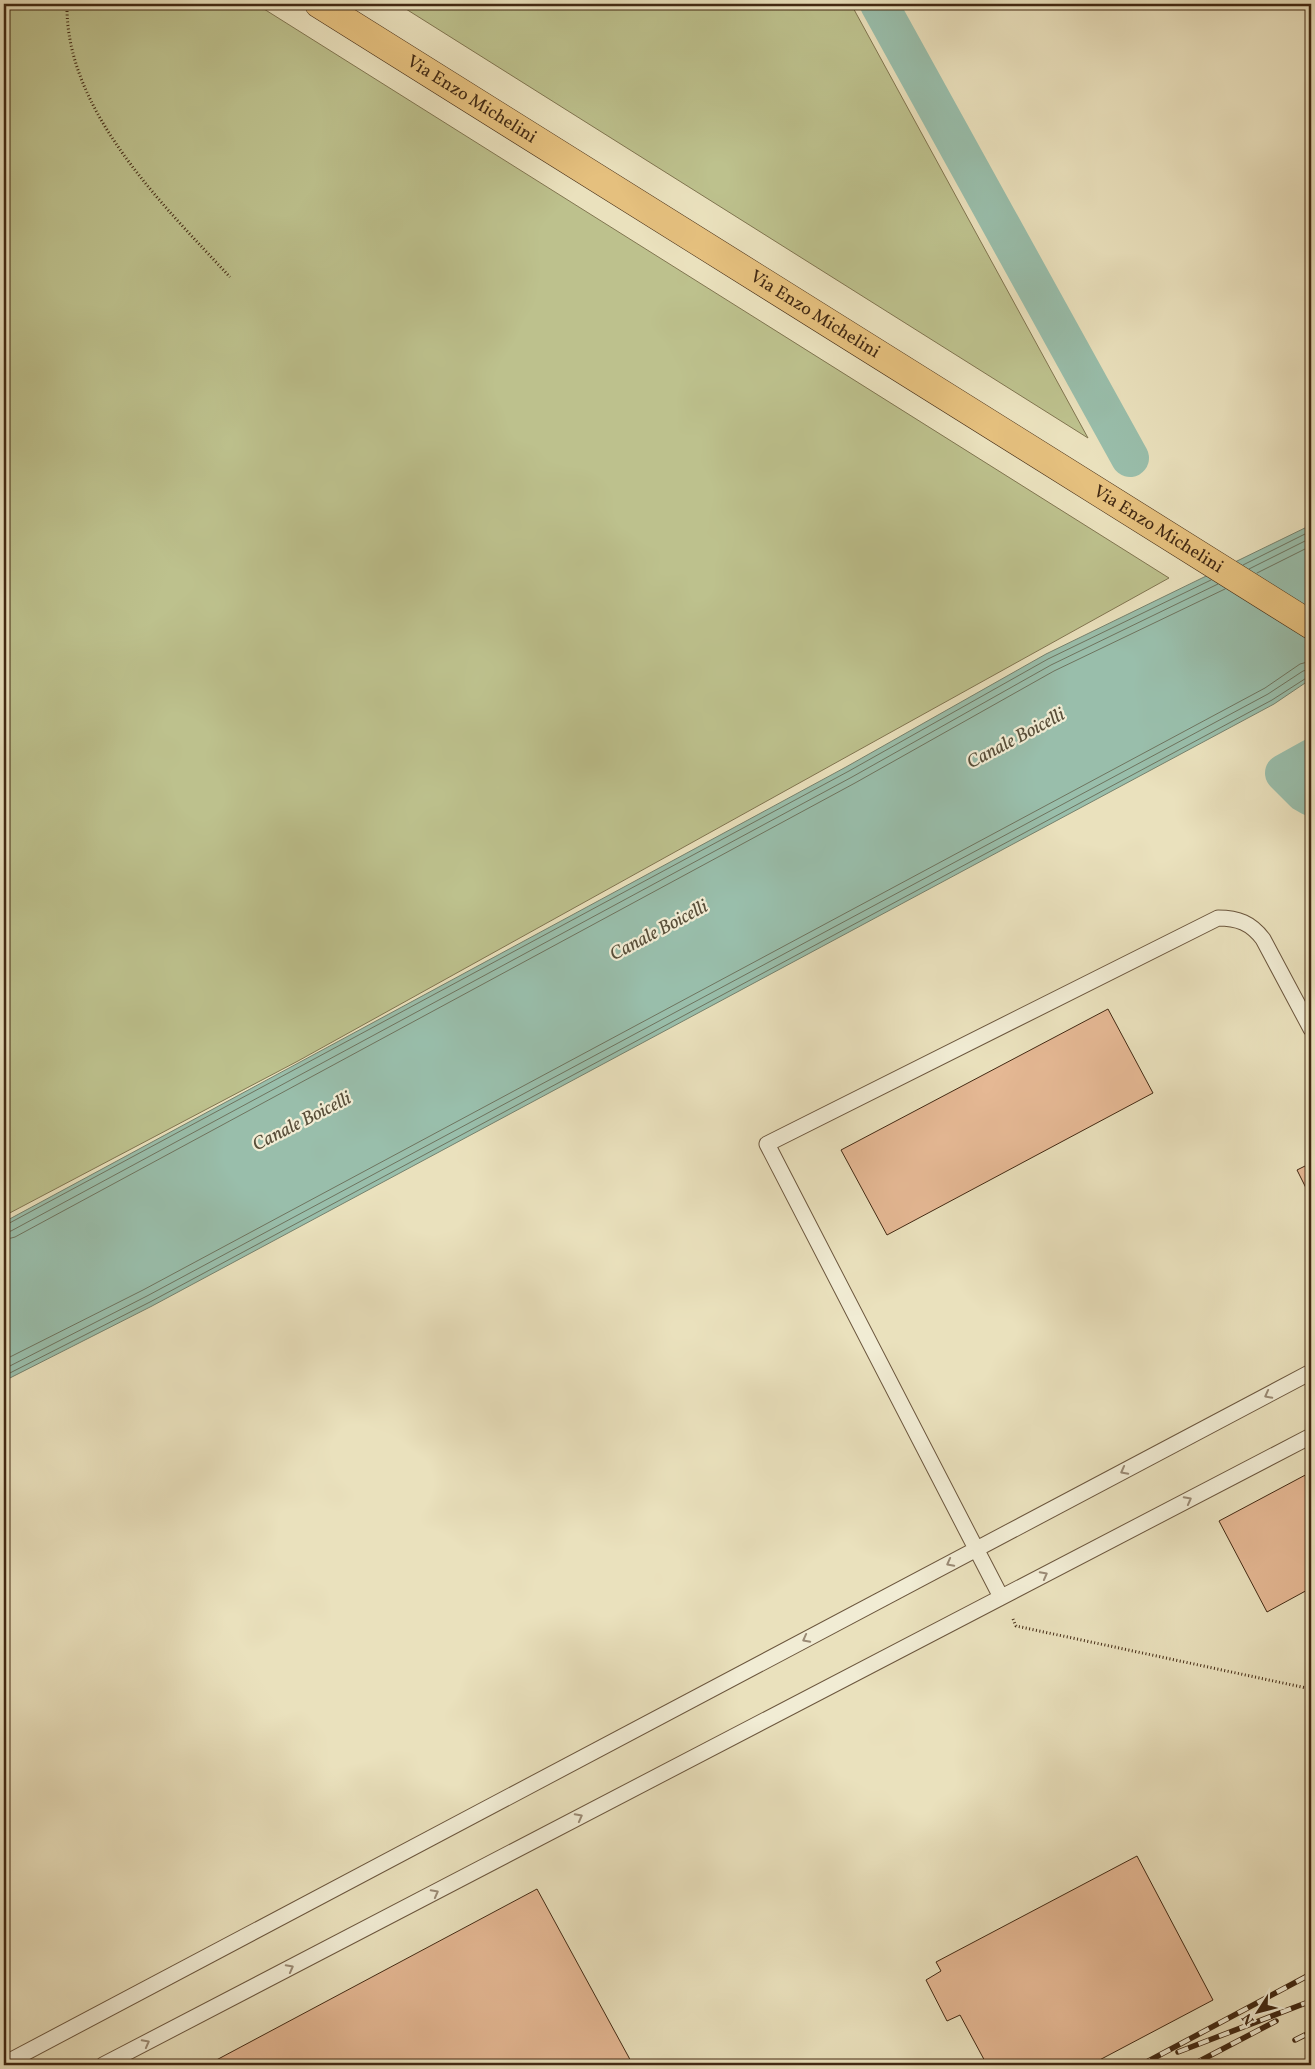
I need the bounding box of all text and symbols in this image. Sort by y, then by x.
street label: Via Enzo Michelini [402,49,541,150]
street label: Via Enzo Michelini [745,264,885,365]
street label: Via Enzo Michelini [1088,479,1228,580]
water label: Canale Boicelli [962,702,1070,776]
water label: Canale Boicelli [605,894,713,968]
water label: Canale Boicelli [248,1086,356,1158]
one-way arrow [1264,1389,1273,1399]
one-way arrow [1121,1465,1130,1475]
one-way arrow [1183,1496,1192,1506]
one-way arrow [946,1557,955,1567]
one-way arrow [1039,1571,1048,1581]
one-way arrow [802,1633,811,1643]
one-way arrow [573,1813,582,1823]
one-way arrow [429,1889,438,1899]
one-way arrow [285,1964,294,1974]
north arrow [1232,1986,1282,2036]
text: N [1238,2009,1259,2028]
one-way arrow [141,2039,150,2049]

